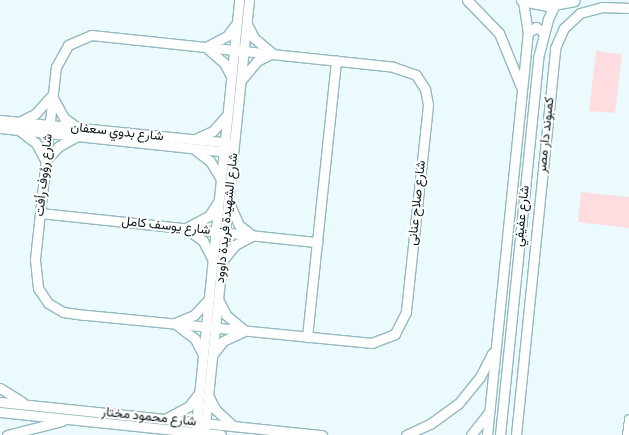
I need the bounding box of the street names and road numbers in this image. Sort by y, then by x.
street label: كمبوند دار مصر [534,96,558,174]
street label: شارع بدوي سعفان [70,119,164,145]
street label: شارع رؤوف رأفت [32,133,56,217]
street label: شارع الشهيدة فريدة داوود [212,152,242,284]
street label: شارع صلاح عنانى [405,160,429,246]
street label: شارع عفيفي [511,185,533,247]
street label: شارع يوسف كامل [121,214,211,238]
street label: شارع محمود مختار [101,404,197,430]

